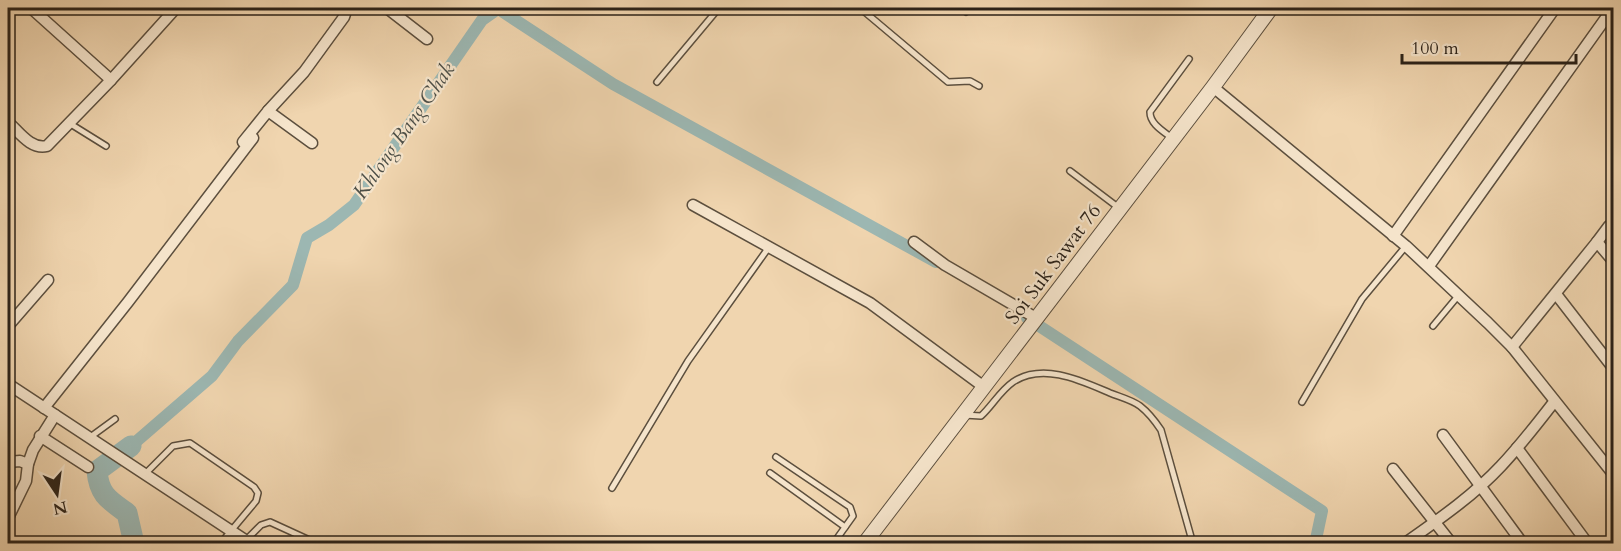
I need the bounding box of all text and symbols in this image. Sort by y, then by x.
scale bar [1402,27,1576,65]
text: 100 m [1411,36,1459,61]
water label: Khlong Bang Chak [346,56,462,205]
street label: Soi Suk Sawat 76 [999,198,1107,330]
north arrow [27,464,87,524]
text: N [51,495,69,520]

